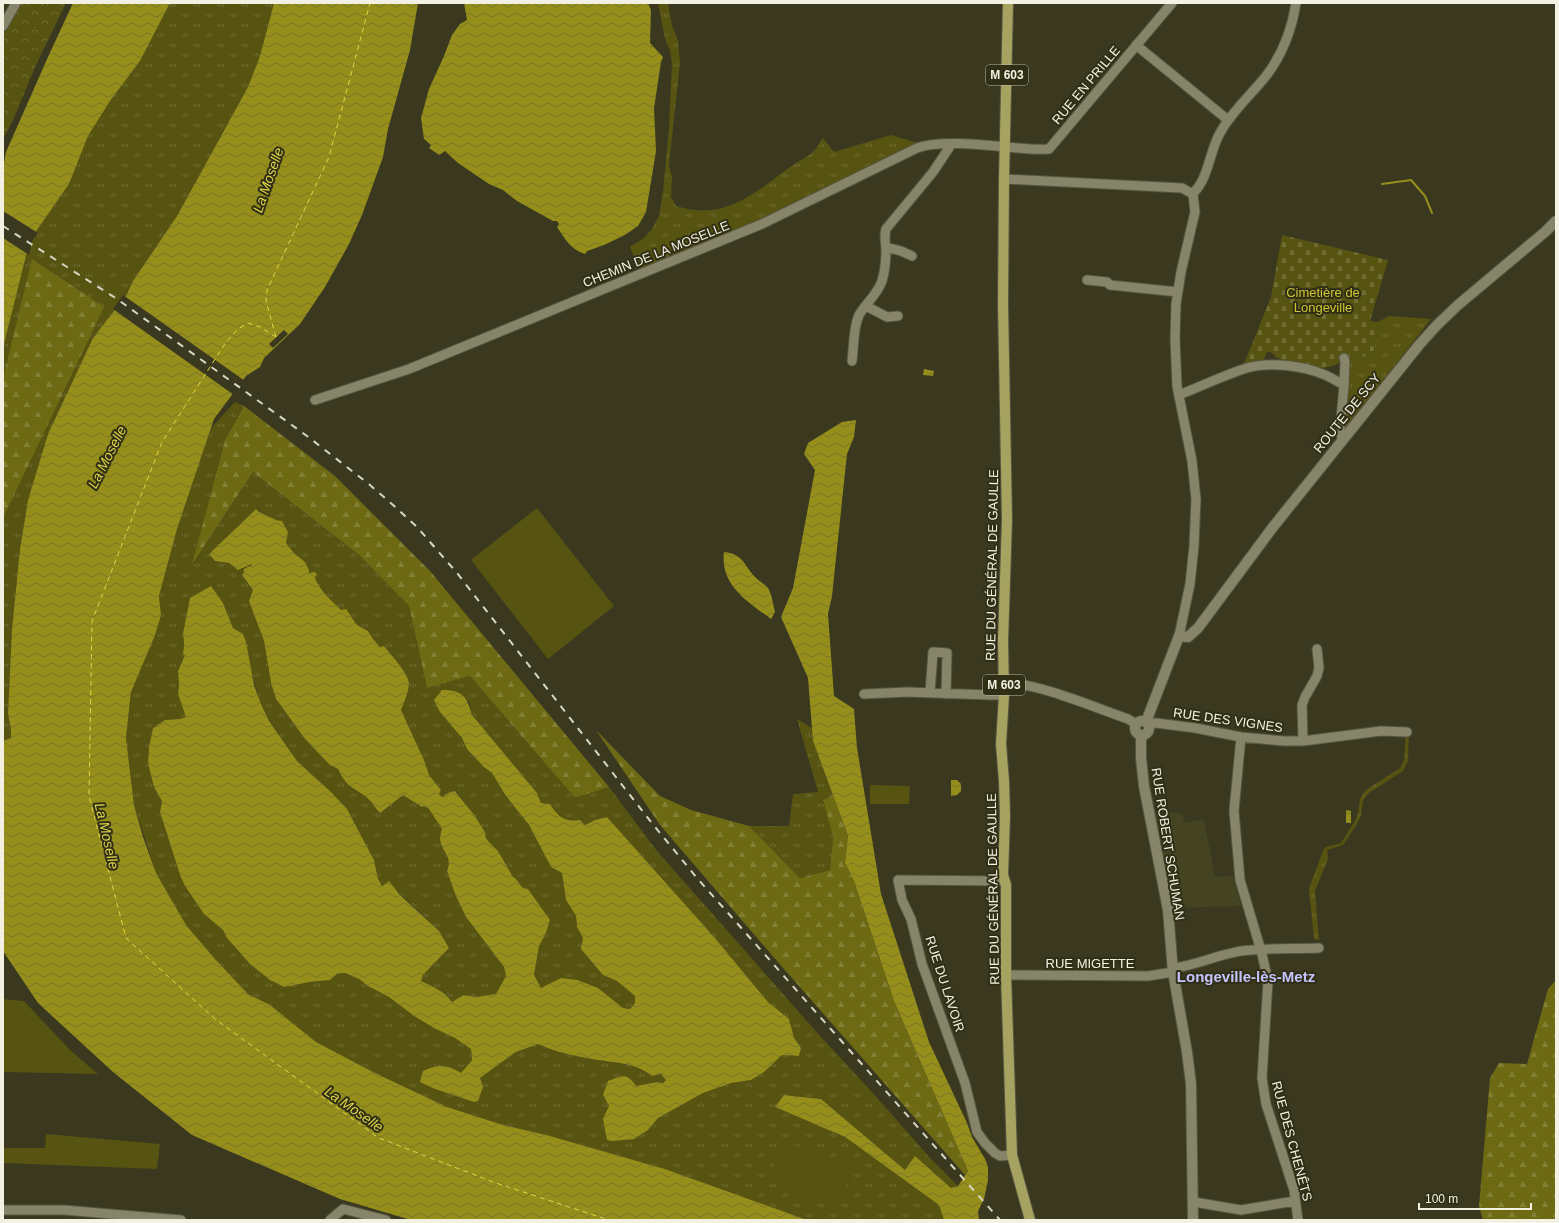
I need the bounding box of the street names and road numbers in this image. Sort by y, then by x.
street label: RUE EN PRILLE [1049,43,1123,127]
road number: M 603 [986,65,1028,85]
street label: CHEMIN DE LA MOSELLE [581,218,732,290]
street label: ROUTE DE SCY [1310,370,1384,456]
street label: RUE DU GÉNÉRAL DE GAULLE [983,469,1001,661]
road number: M 603 [983,675,1025,695]
street label: RUE DES VIGNES [1172,705,1284,735]
street label: RUE ROBERT SCHUMAN [1149,767,1187,921]
street label: RUE DU GÉNÉRAL DE GAULLE [984,793,1002,985]
street label: RUE DU LAVOIR [922,934,968,1034]
street label: RUE MIGETTE [1046,956,1135,971]
street label: RUE DES CHENÊTS [1269,1079,1315,1203]

